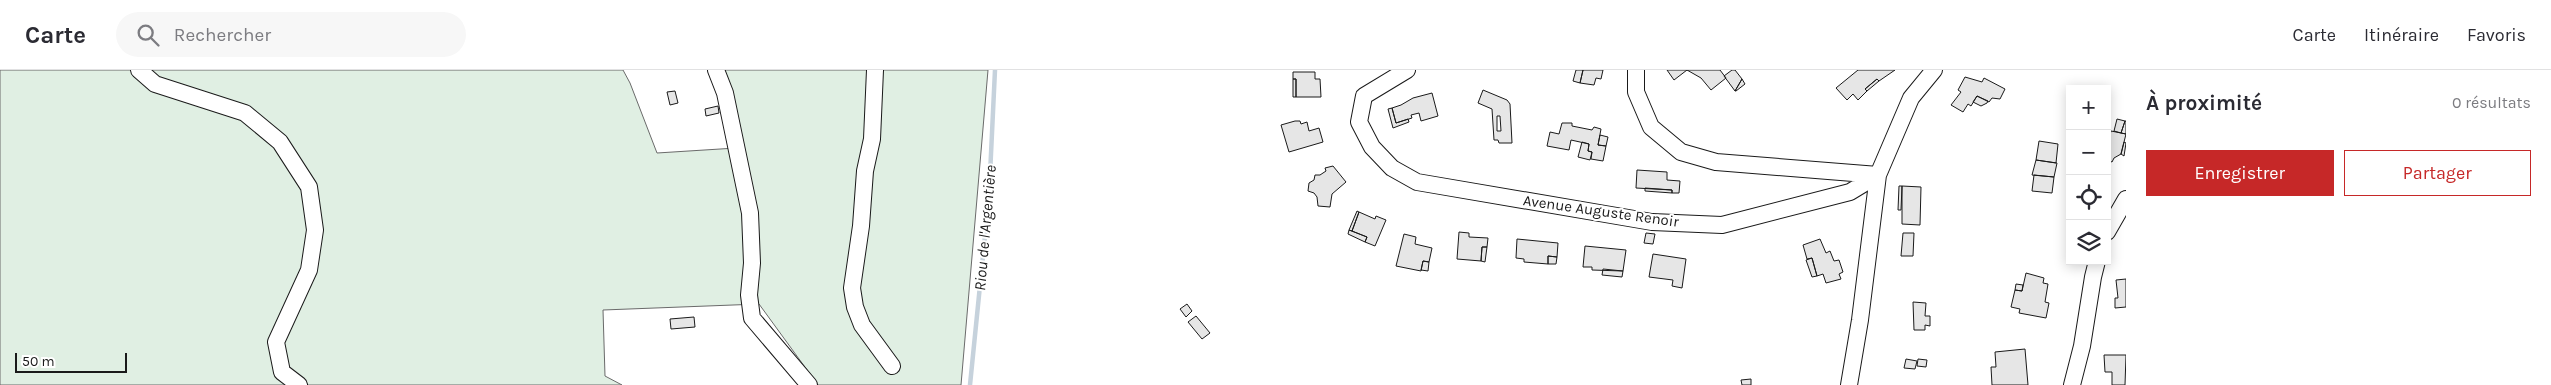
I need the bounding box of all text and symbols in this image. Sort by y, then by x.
search box [116,12,466,57]
text: Carte [25,21,86,49]
icon: search [134,21,162,49]
text: Rechercher [174,24,271,46]
text: Carte [2293,24,2336,46]
text: Itinéraire [2364,24,2439,46]
text: Favoris [2467,24,2526,46]
map controls [2066,85,2111,265]
button: + [2066,85,2111,130]
text: À proximité [2146,91,2262,115]
text: 0 résultats [2452,93,2531,112]
button: − [2066,130,2111,175]
button: Enregistrer [2146,150,2334,196]
button: Partager [2344,150,2531,196]
water label: Riou de l'Argentière [970,164,1000,292]
button: locate [2066,175,2111,220]
street label: Avenue Auguste Renoir [1522,191,1681,231]
button: layers [2066,220,2111,265]
scale bar [15,350,128,373]
text: 50 m [22,353,55,370]

